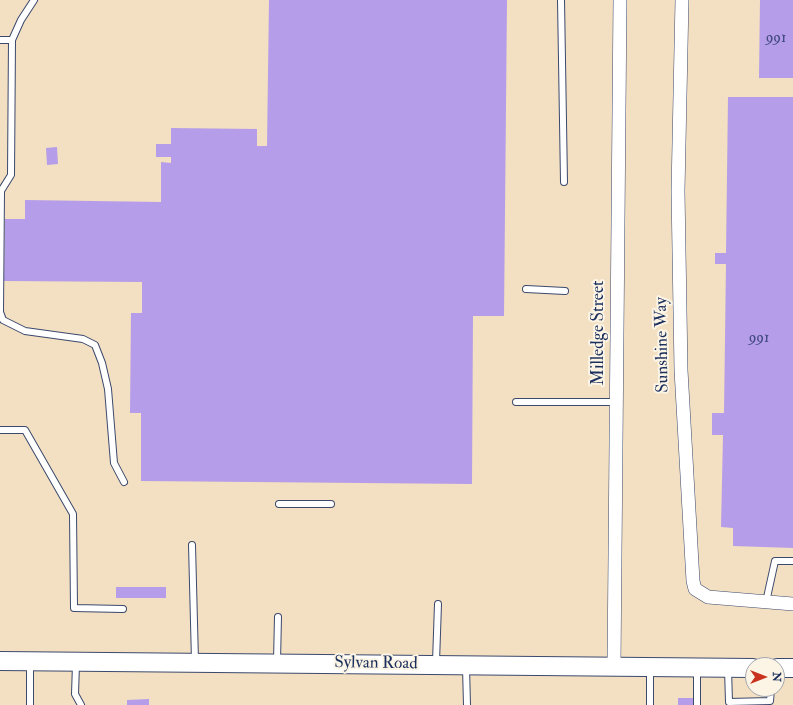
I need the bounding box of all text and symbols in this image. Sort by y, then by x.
house number: 991 [766,30,786,48]
street label: Milledge Street [589,280,609,386]
street label: Sunshine Way [652,297,674,393]
house number: 991 [749,330,769,348]
street label: Sylvan Road [334,653,418,675]
north arrow [745,657,785,697]
text: N [770,672,783,682]

